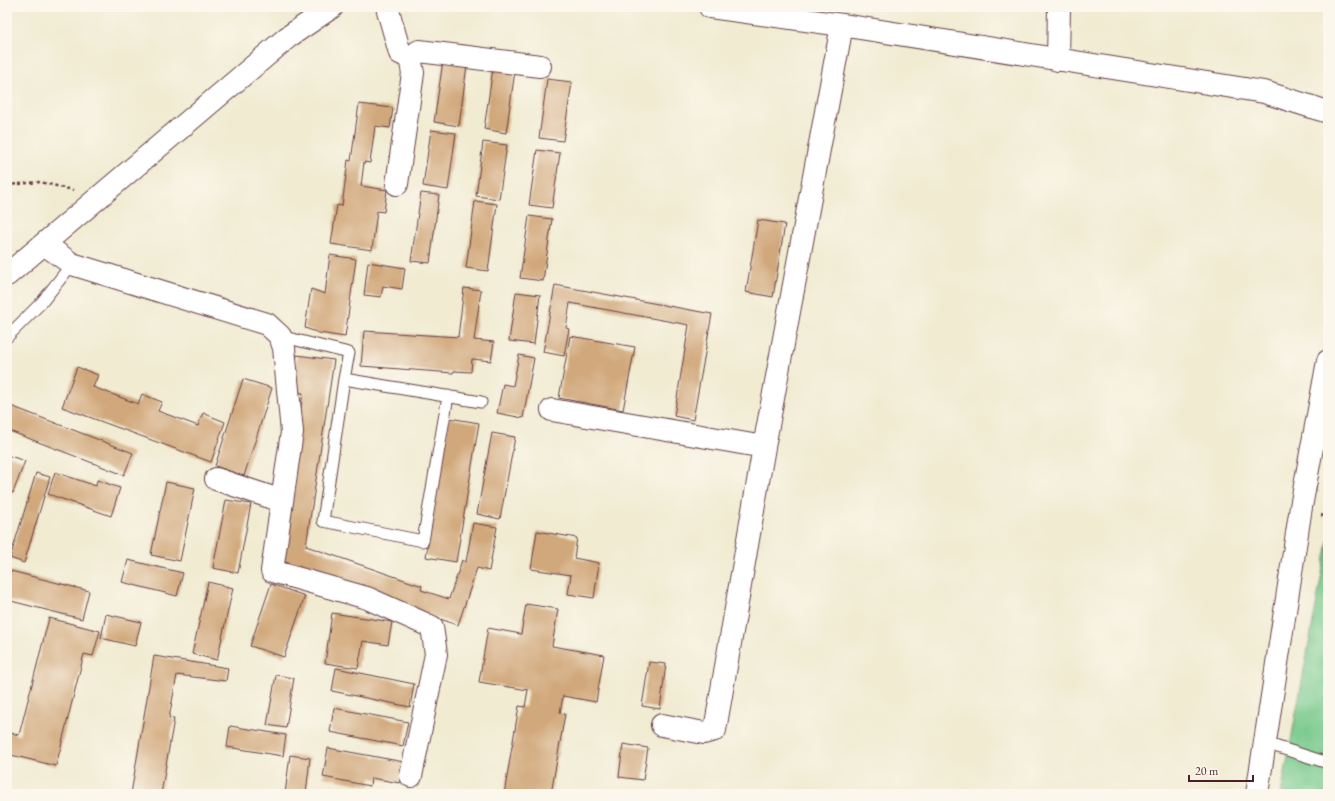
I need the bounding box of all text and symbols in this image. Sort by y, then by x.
scale bar [1189,757,1253,783]
text: 20 m [1195,763,1219,779]

